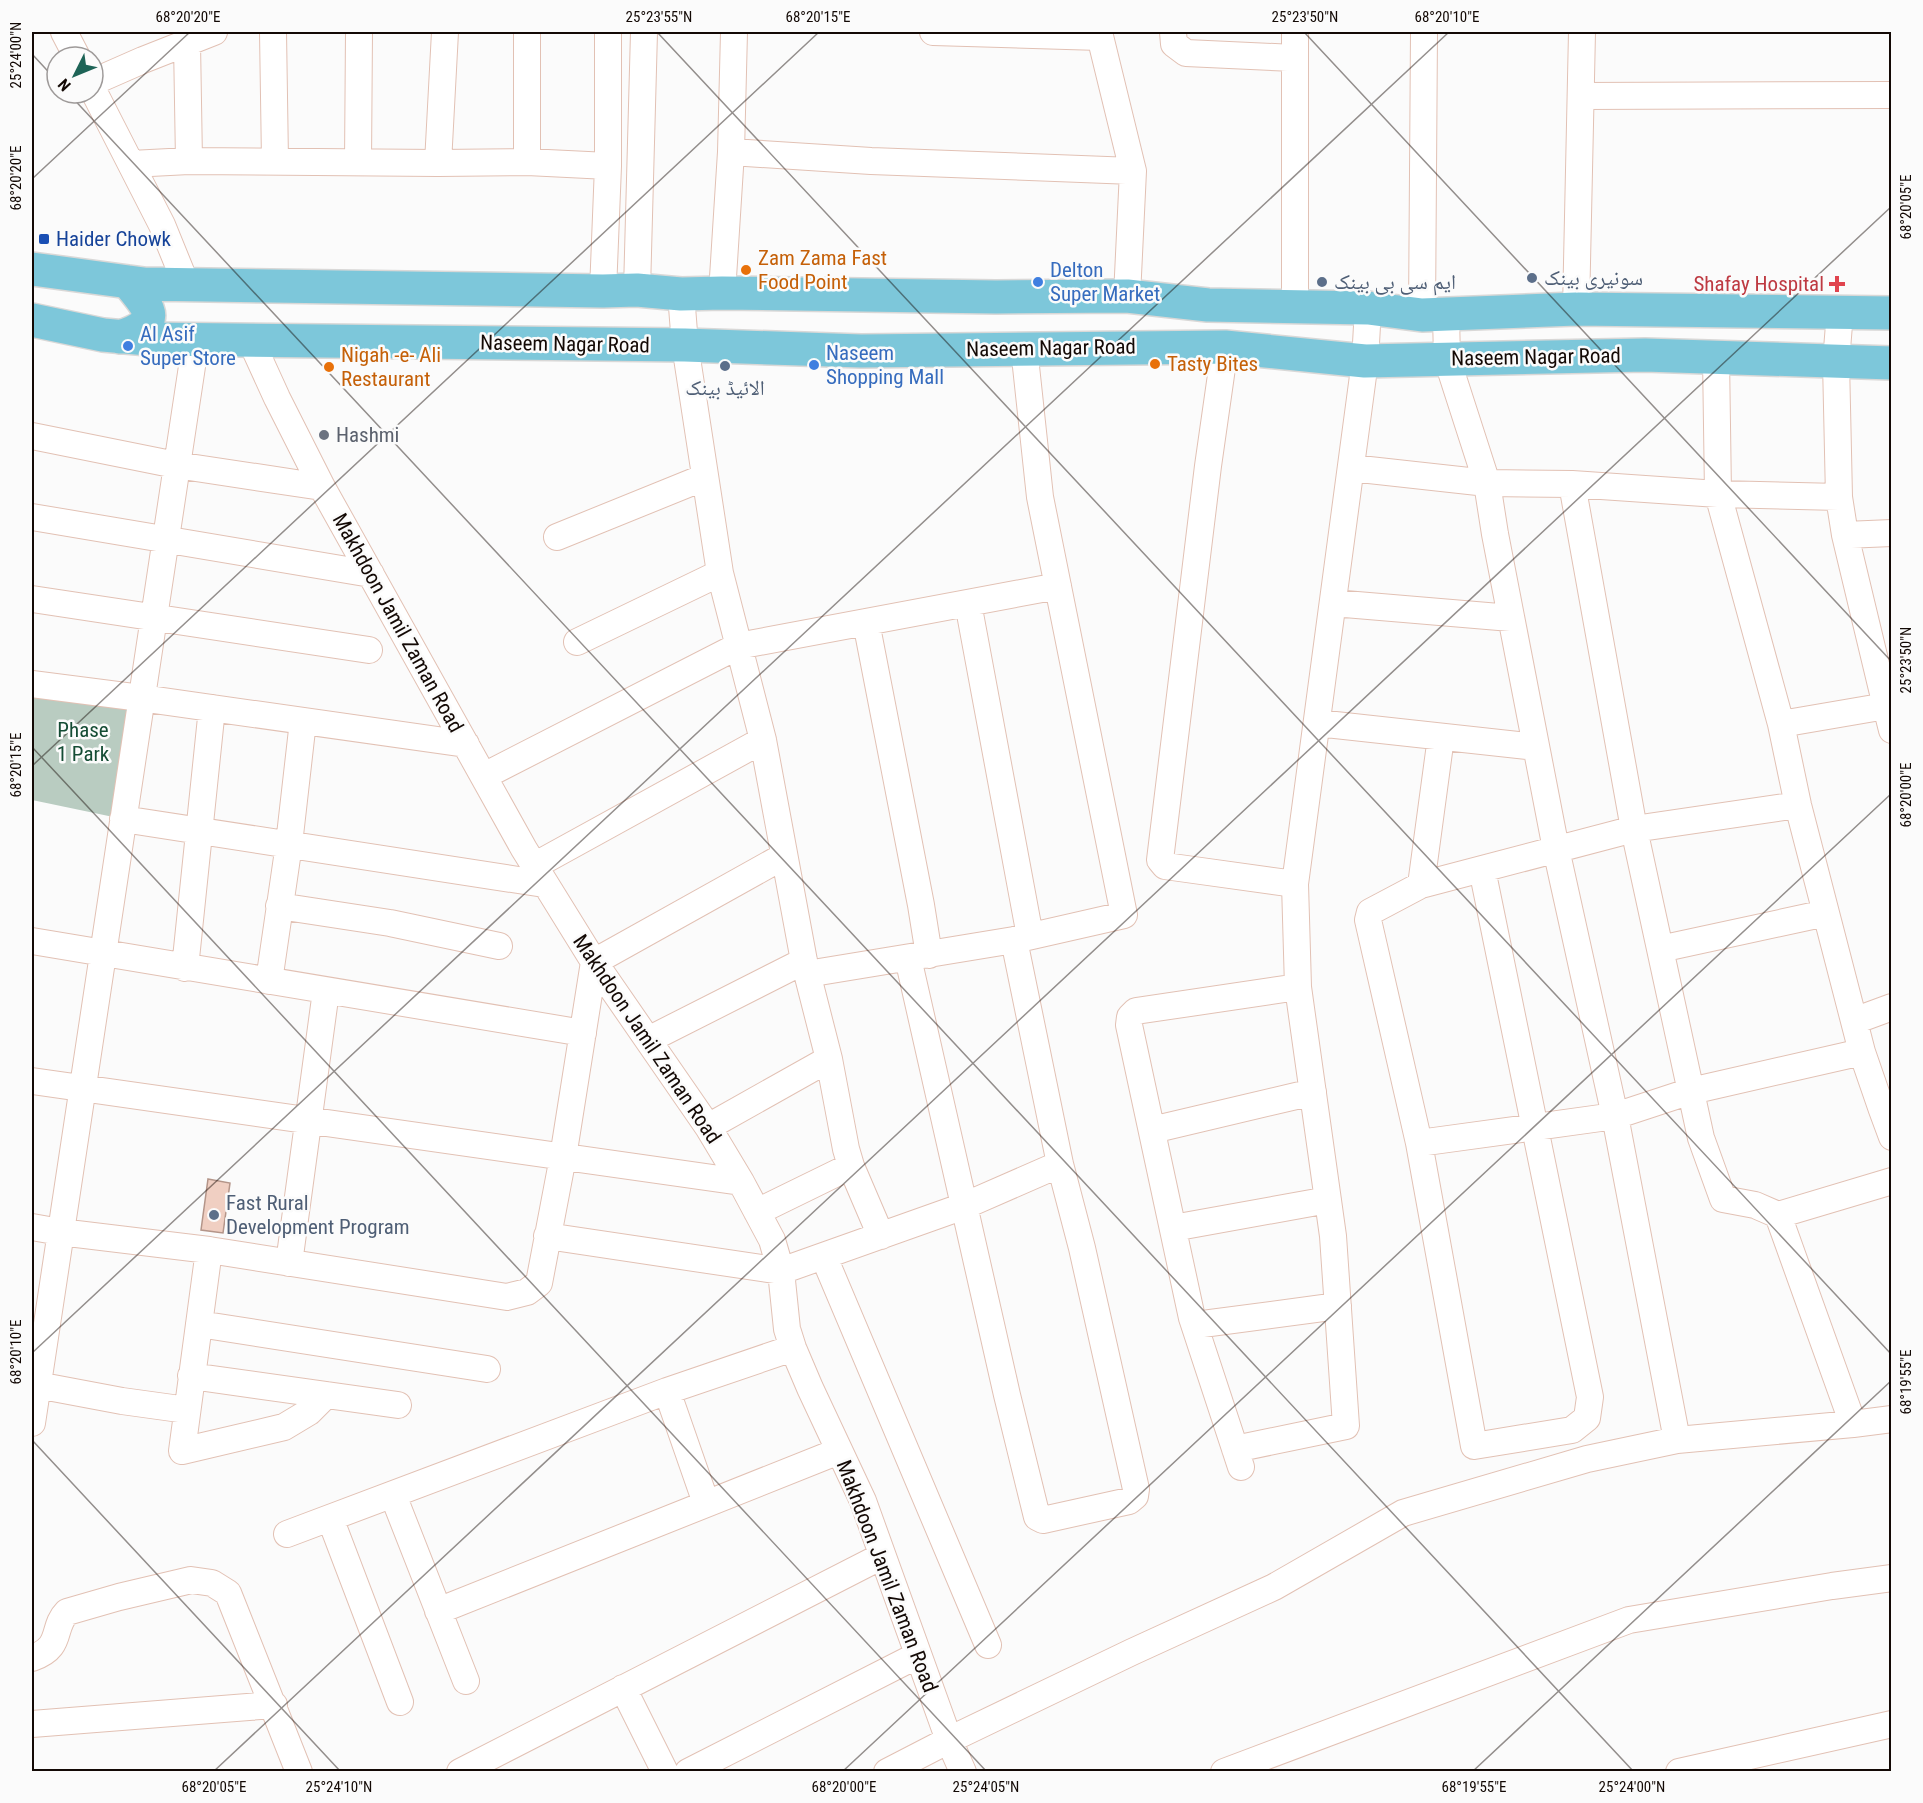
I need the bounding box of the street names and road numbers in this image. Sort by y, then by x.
street label: Naseem Nagar Road [480,331,650,357]
street label: Naseem Nagar Road [966,335,1136,361]
street label: Naseem Nagar Road [1451,344,1621,370]
street label: Makhdoon Jamil Zaman Road [328,509,468,737]
street label: Makhdoon Jamil Zaman Road [568,930,726,1148]
street label: Makhdoon Jamil Zaman Road [832,1457,942,1695]

